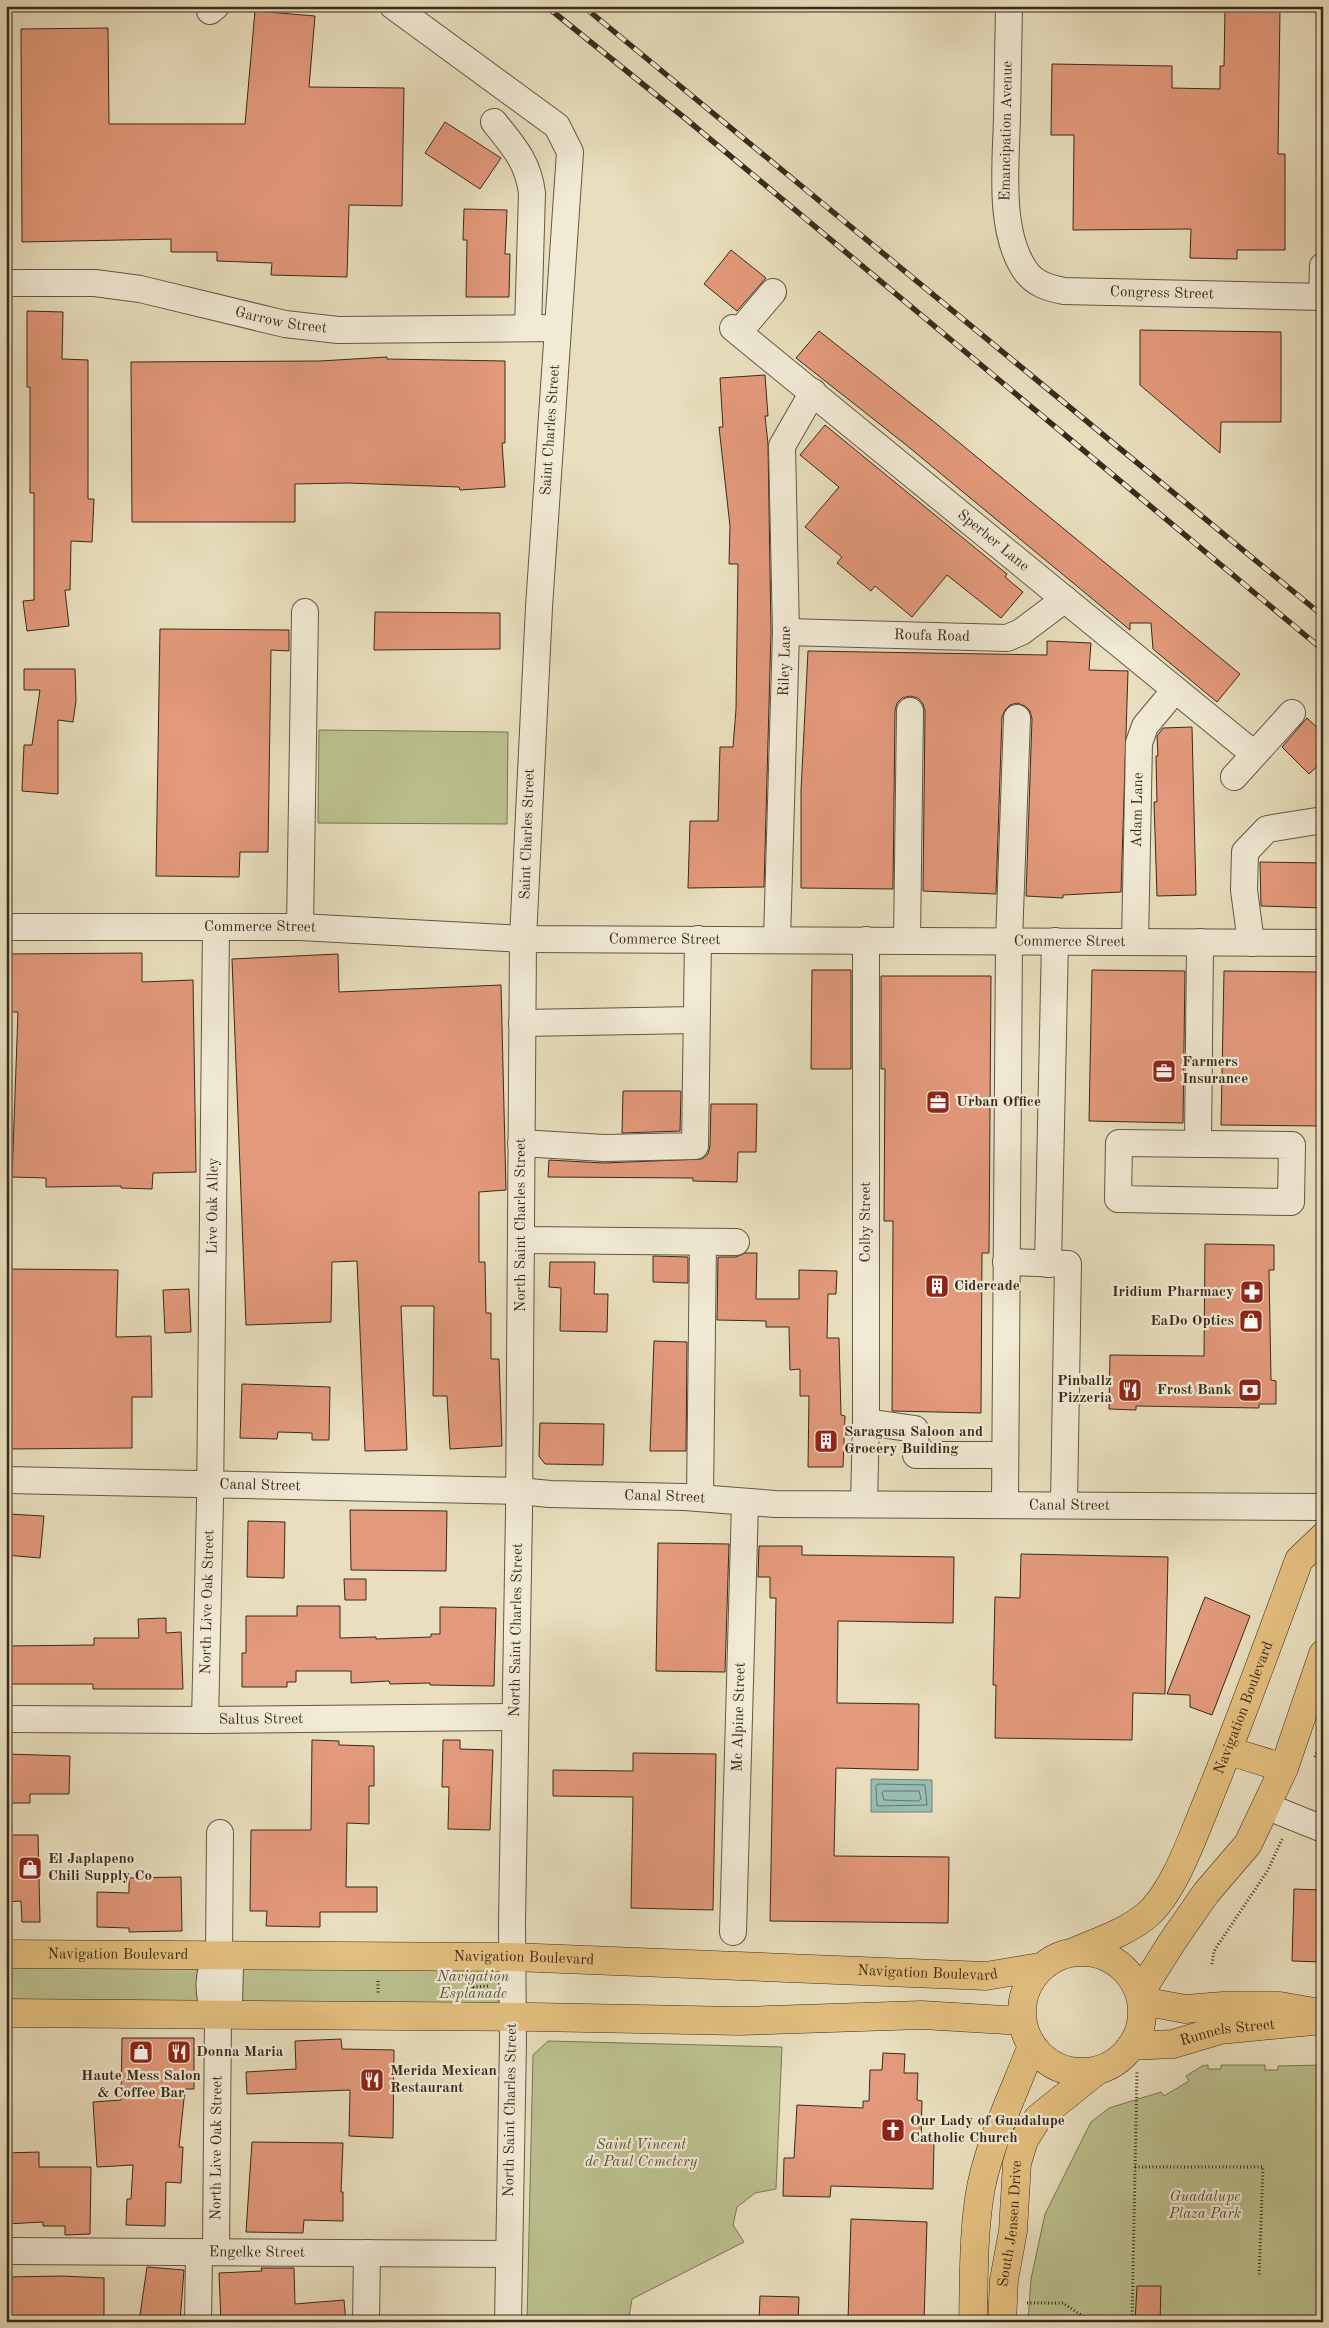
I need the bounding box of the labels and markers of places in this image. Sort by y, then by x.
place label: Farmers Insurance [1182,1055,1248,1087]
office icon: Farmers Insurance [1151,1058,1177,1084]
office icon: Urban Office [925,1089,951,1115]
place label: Urban Office [956,1095,1041,1110]
building icon: Cidercade [924,1273,950,1299]
place label: Cidercade [954,1279,1020,1294]
pharmacy icon: Iridium Pharmacy [1239,1279,1265,1305]
place label: Iridium Pharmacy [1112,1285,1234,1300]
shop icon: EaDo Optics [1238,1308,1264,1334]
place label: EaDo Optics [1150,1314,1234,1329]
place label: Pinballz Pizzeria [1057,1374,1112,1406]
restaurant icon: Pinballz Pizzeria [1117,1377,1143,1403]
bank icon: Frost Bank [1237,1377,1263,1403]
place label: Frost Bank [1157,1383,1233,1398]
place label: Saragusa Saloon and Grocery Building [844,1425,983,1457]
building icon: Saragusa Saloon and Grocery Building [813,1428,839,1454]
place label: El Japlapeno Chili Supply Co [48,1852,152,1884]
shop icon: El Japlapeno Chili Supply Co [17,1855,43,1881]
shop icon: Haute Mess Salon & Coffee Bar [128,2039,154,2065]
restaurant icon: Donna Maria [166,2039,192,2065]
place label: Donna Maria [196,2045,284,2060]
place label: Merida Mexican Restaurant [390,2064,497,2096]
restaurant icon: Merida Mexican Restaurant [359,2067,385,2093]
place label: Haute Mess Salon & Coffee Bar [81,2069,201,2101]
place label: Our Lady of Guadalupe Catholic Church [910,2114,1065,2146]
church icon: Our Lady of Guadalupe Catholic Church [880,2117,906,2143]

